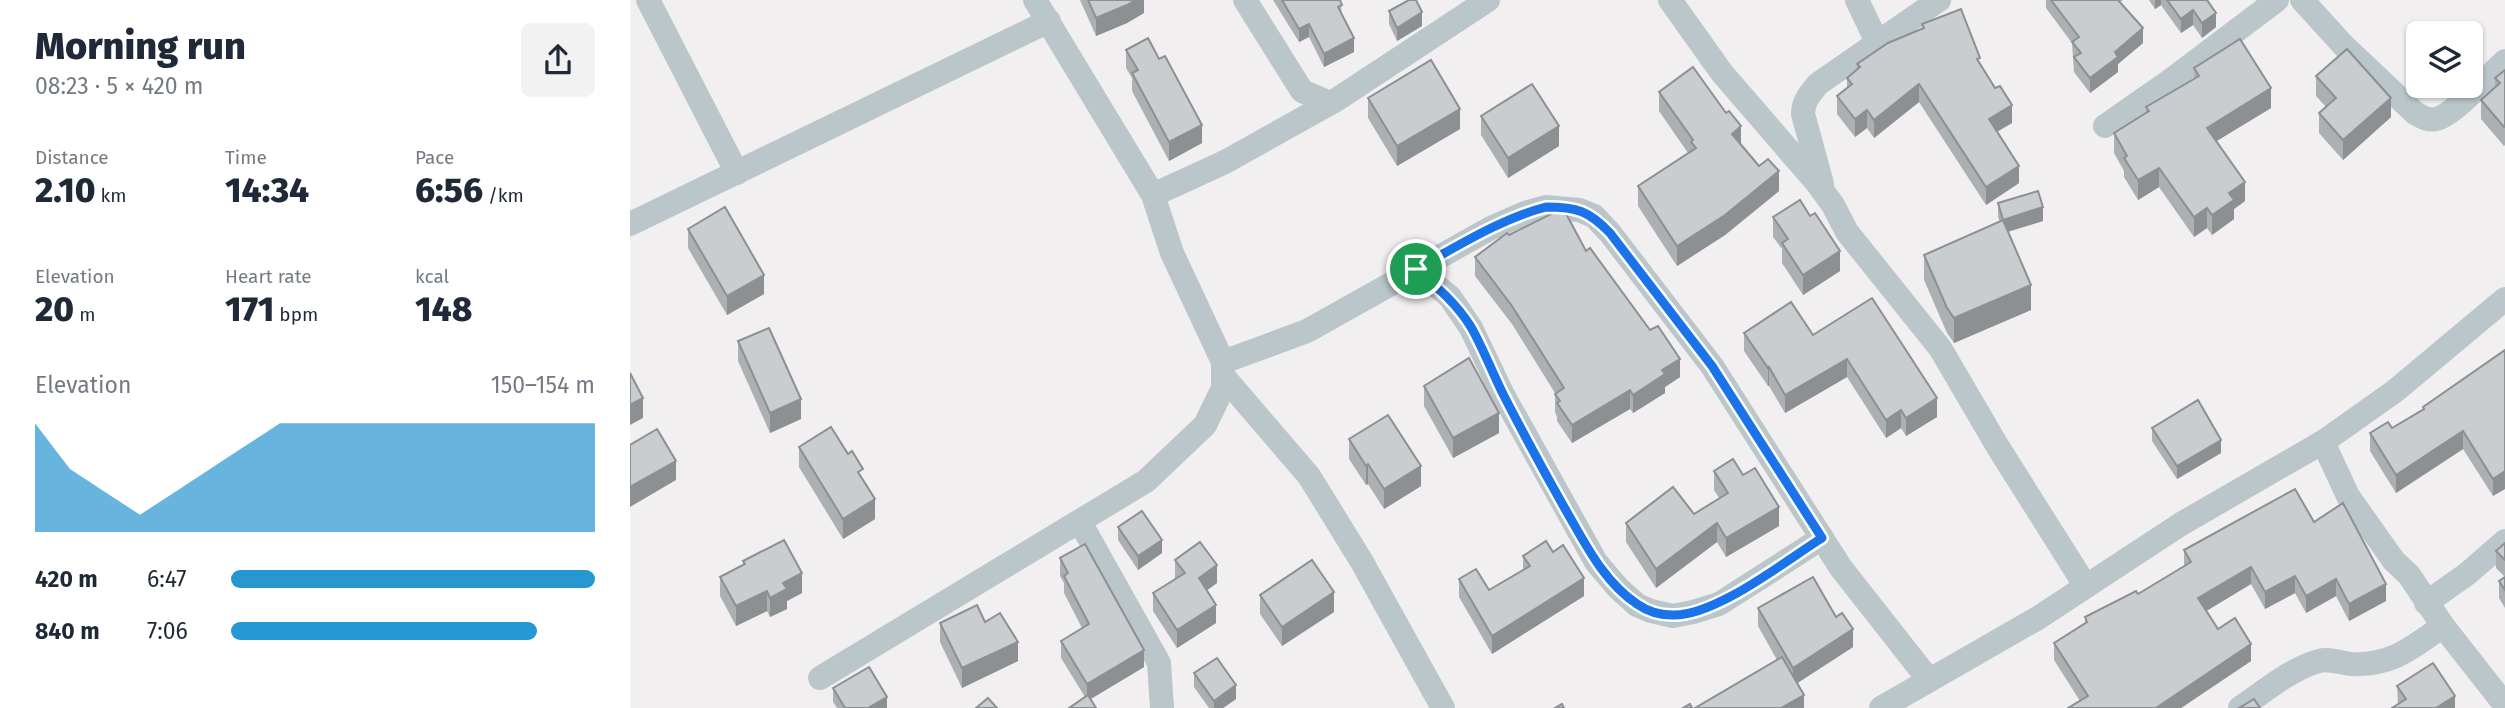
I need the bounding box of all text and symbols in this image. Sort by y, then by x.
map controls [2406,21,2483,98]
button: layers [2406,21,2483,98]
text: Morning run [35,23,246,69]
button: share [521,23,595,97]
text: 08:23 · 5 × 420 m [35,72,204,100]
text: Distance [35,146,109,169]
text: Time [225,146,267,169]
text: Pace [415,146,454,169]
text: 2.10 [35,169,96,211]
text: 14:34 [225,169,309,211]
text: 6:56 [415,169,483,211]
text: km [96,184,127,207]
text: /km [483,184,524,207]
pin [1386,239,1446,299]
icon: arrive [1397,250,1435,288]
text: Elevation [35,265,115,288]
text: Heart rate [225,265,312,288]
text: kcal [415,265,449,288]
text: 20 [35,288,74,330]
text: 171 [225,288,274,330]
text: 148 [415,288,472,330]
text: m [74,303,95,326]
text: bpm [274,303,318,326]
text: Elevation [35,371,131,399]
text: 150–154 m [491,371,595,399]
text: 420 m [35,565,98,593]
text: 6:47 [147,565,187,593]
text: 840 m [35,617,100,645]
text: 7:06 [147,617,188,645]

